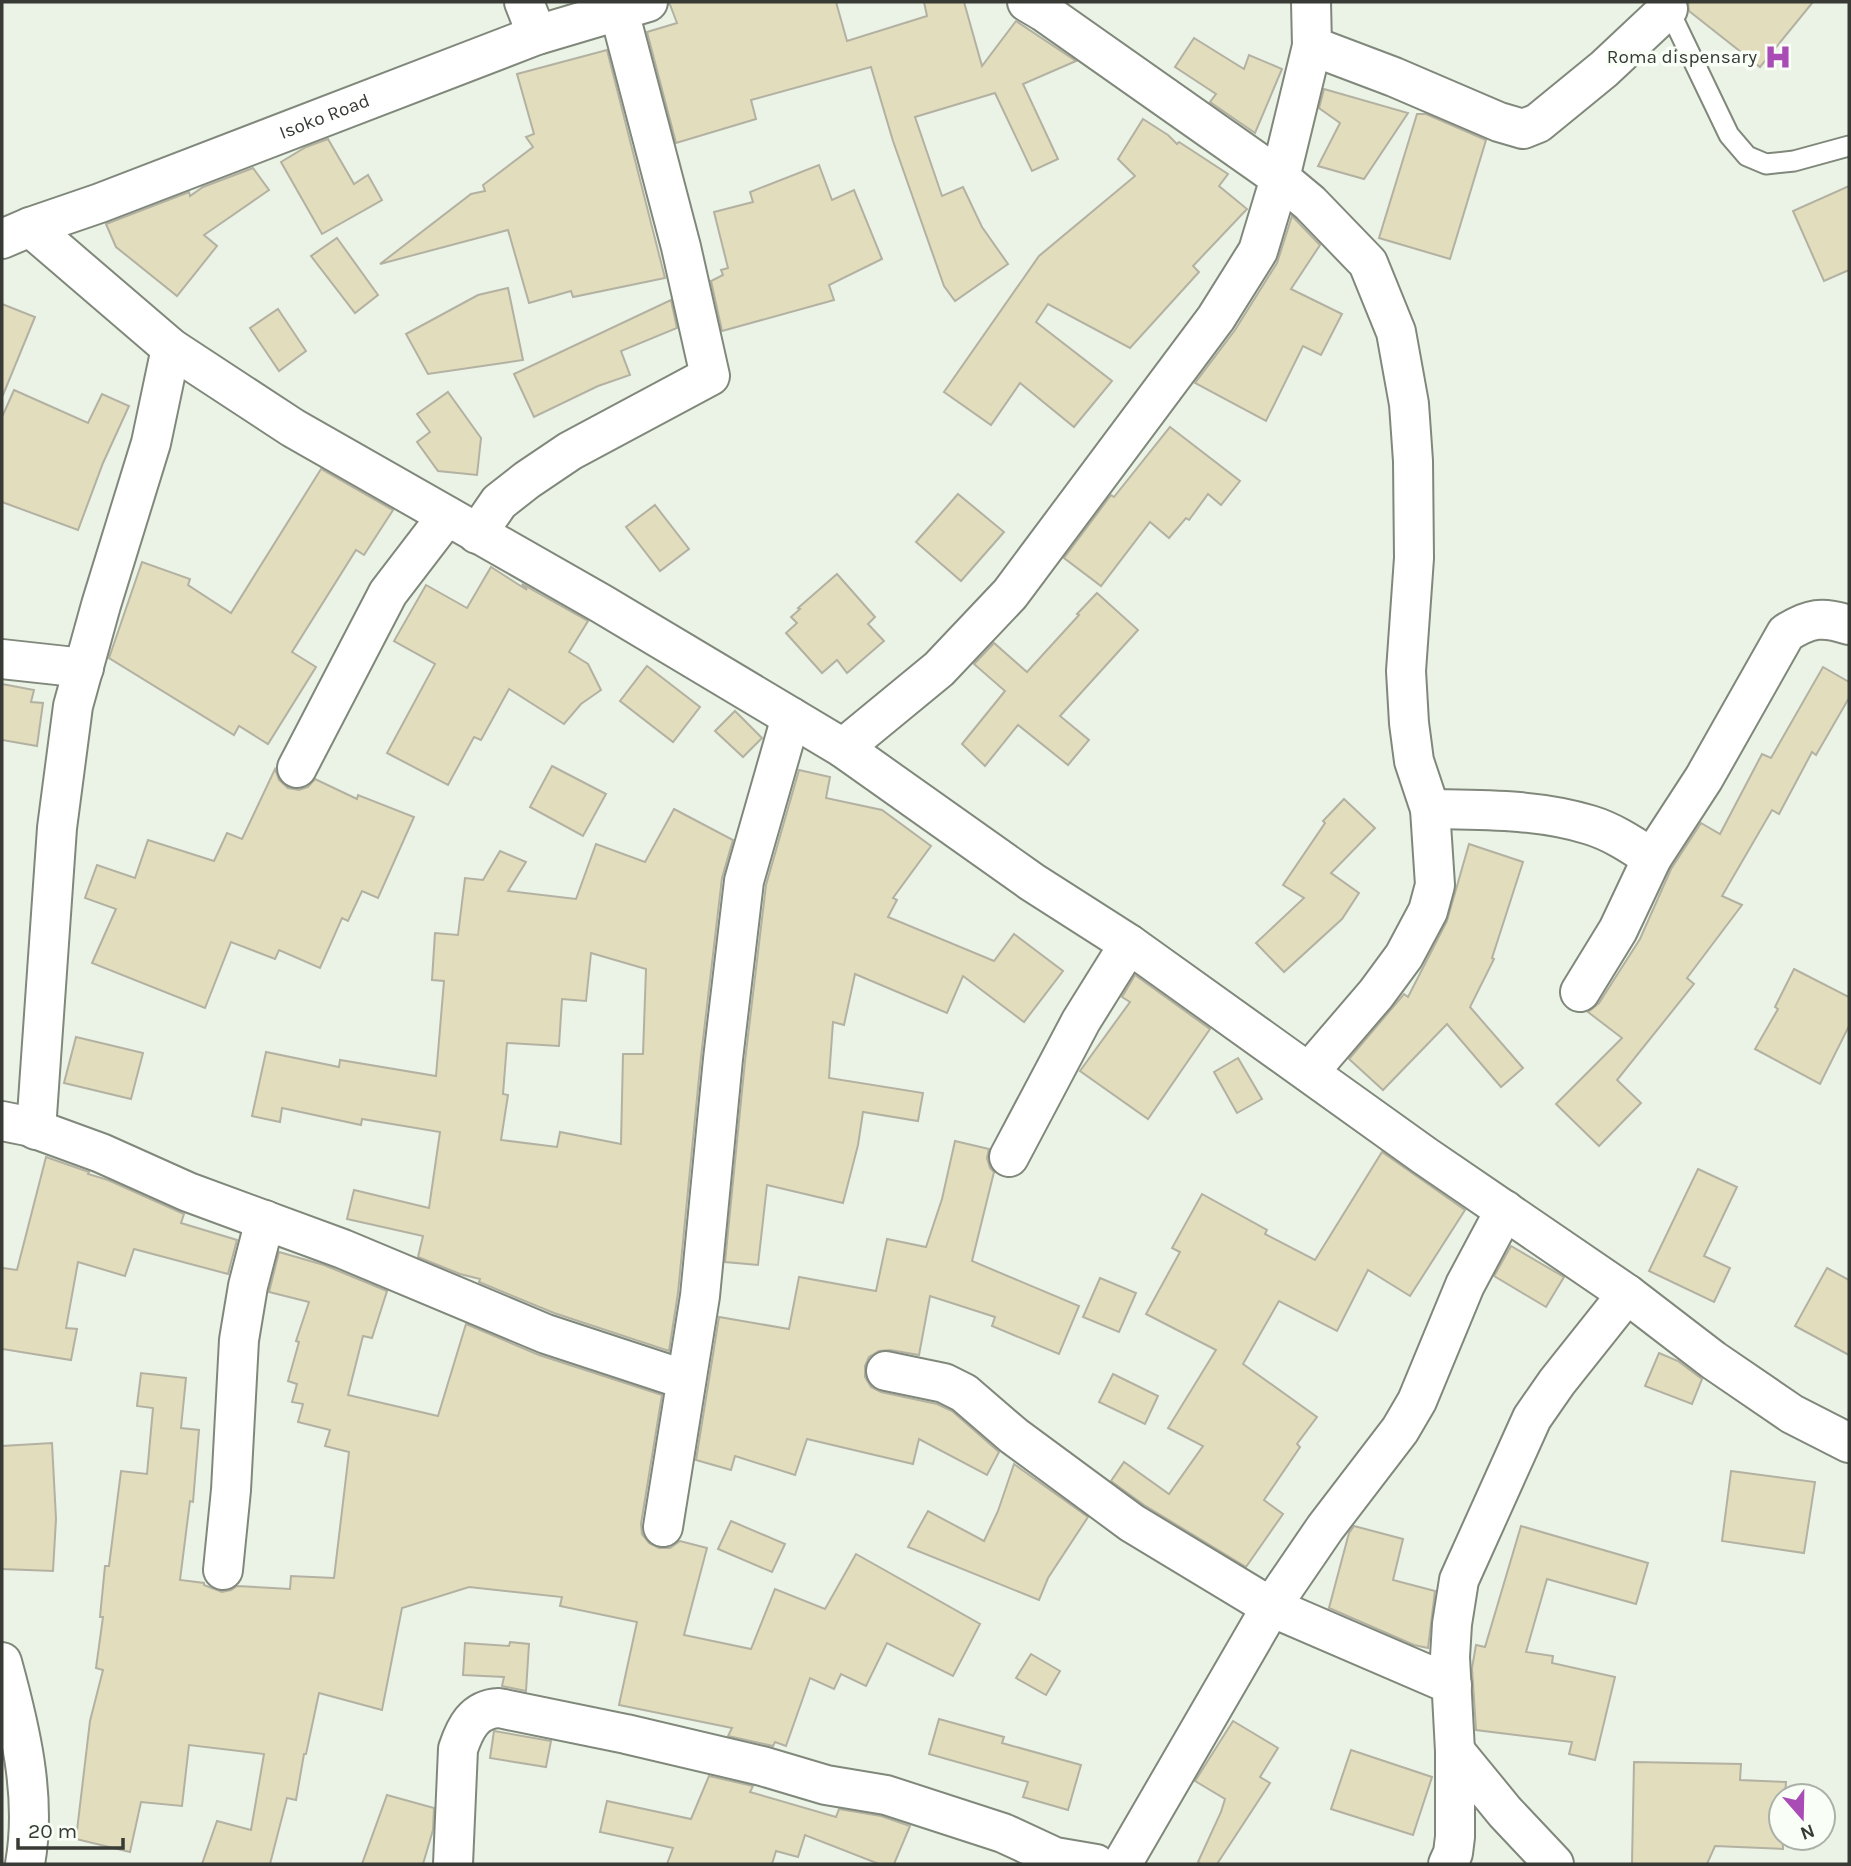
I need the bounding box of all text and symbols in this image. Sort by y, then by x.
hospital icon: Roma dispensary [1763,42,1793,72]
place label: Roma dispensary [1607,46,1757,68]
street label: Isoko Road [276,89,373,144]
north arrow [1767,1782,1837,1852]
scale bar [18,1806,122,1850]
text: 20 m [28,1819,77,1843]
text: N [1797,1819,1818,1845]

